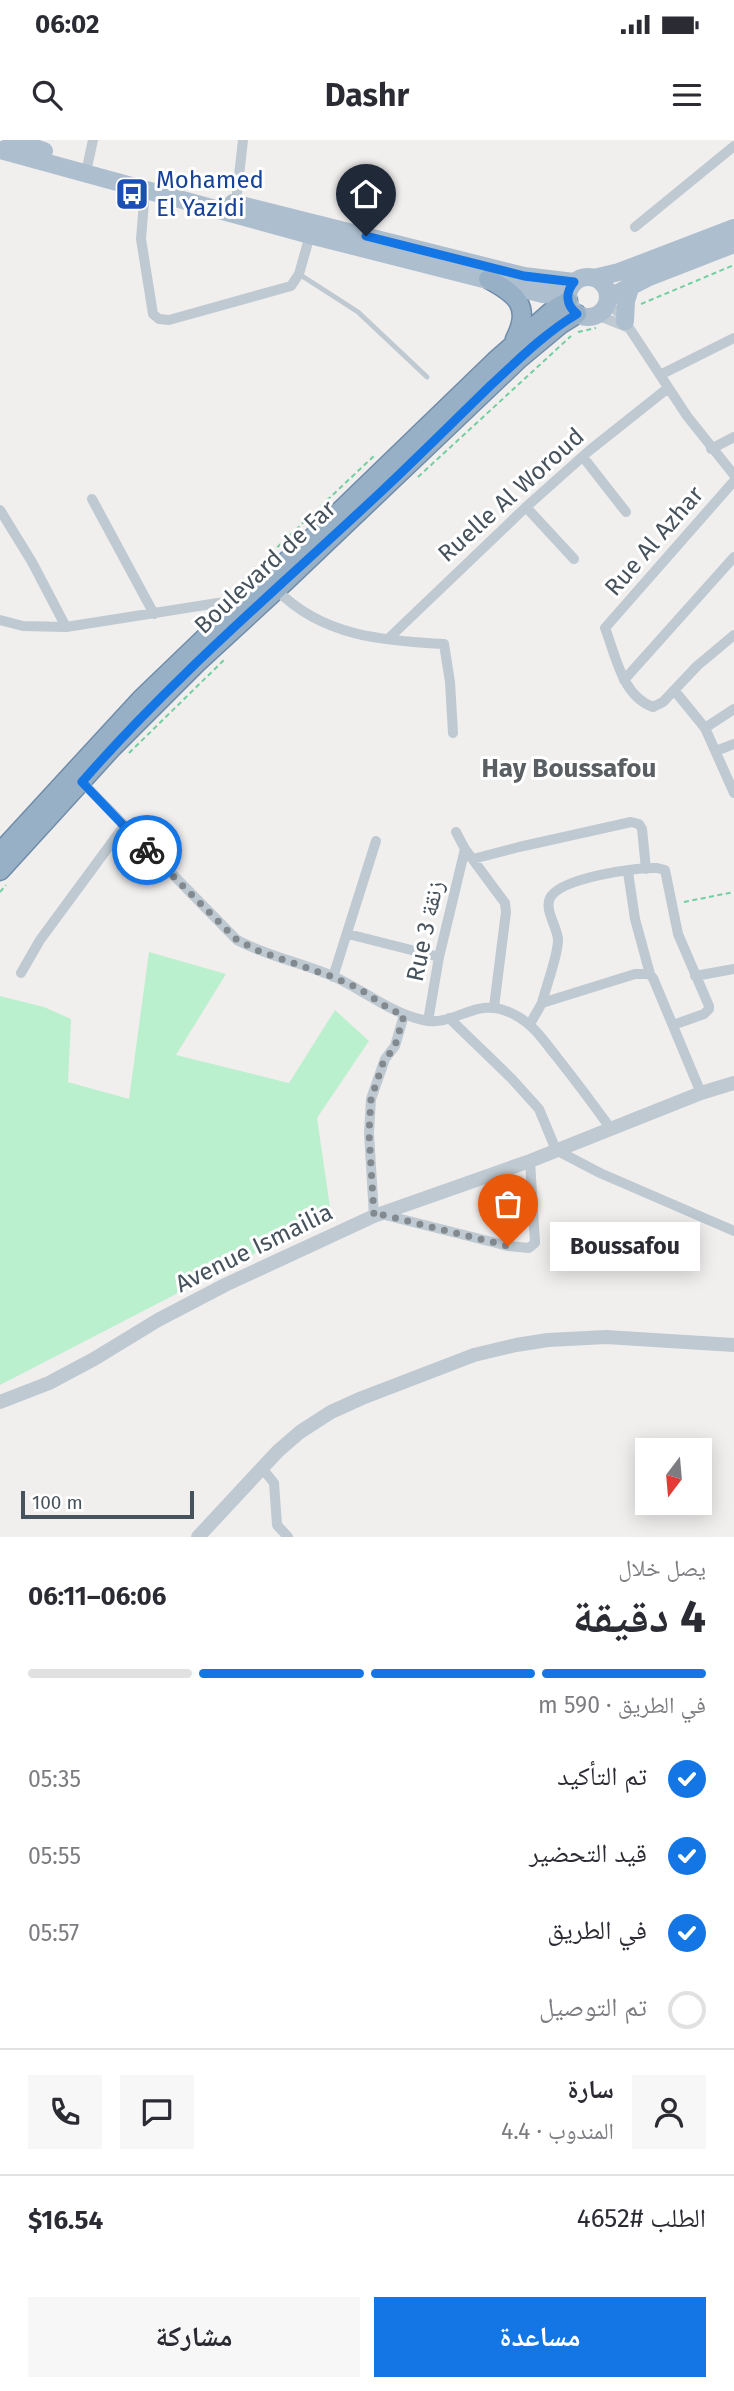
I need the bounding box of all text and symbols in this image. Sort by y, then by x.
text: 06:02 [35,9,99,40]
icon: search [28,76,66,114]
text: Dashr [325,76,409,114]
icon: menu [668,76,706,114]
pin [336,164,396,236]
place label: Mohamed El Yazidi [156,166,264,222]
bus stop icon: Mohamed El Yazidi [113,175,151,213]
icon: home [347,175,385,213]
street label: Ruelle Al Woroud [432,422,590,568]
street label: Rue Al Azhar [599,480,710,601]
street label: Boulevard de Far [189,494,342,640]
district label: Hay Boussafou [482,753,656,784]
courier [112,815,182,885]
icon: bike [128,831,166,869]
street label: Rue 3 زنقة [401,878,449,984]
pin [478,1174,538,1246]
icon: bag [489,1185,527,1223]
street label: Avenue Ismailia [171,1198,337,1298]
callout: Boussafou [550,1222,700,1270]
text: Boussafou [570,1232,680,1260]
north arrow [635,1438,712,1516]
map controls [635,1438,712,1515]
scale bar [21,1488,194,1520]
text: 100 m [32,1491,83,1514]
text: يصل خلال [618,1554,706,1582]
text: 06:06–06:11 [28,1581,166,1612]
text: 4 دقيقة [572,1589,706,1644]
text: في الطريق · 590 m [538,1691,706,1719]
icon: check [668,1760,706,1798]
text: تم التأكيد [557,1761,647,1792]
text: 05:35 [28,1765,81,1793]
icon: check [668,1837,706,1875]
text: قيد التحضير [529,1838,647,1869]
text: 05:55 [28,1842,81,1870]
icon: check [668,1914,706,1952]
text: في الطريق [547,1915,647,1946]
text: 05:57 [28,1919,79,1947]
text: تم التوصيل [539,1992,647,2023]
text: سارة [567,2074,614,2105]
button: phone [28,2075,102,2149]
button: chat [120,2075,194,2149]
button: person [632,2075,706,2149]
text: المندوب · 4.4 [501,2117,614,2145]
text: الطلب #4652 [577,2203,706,2234]
text: $16.54 [28,2205,103,2236]
button: مشاركة [28,2297,360,2377]
button: مساعدة [374,2297,706,2377]

